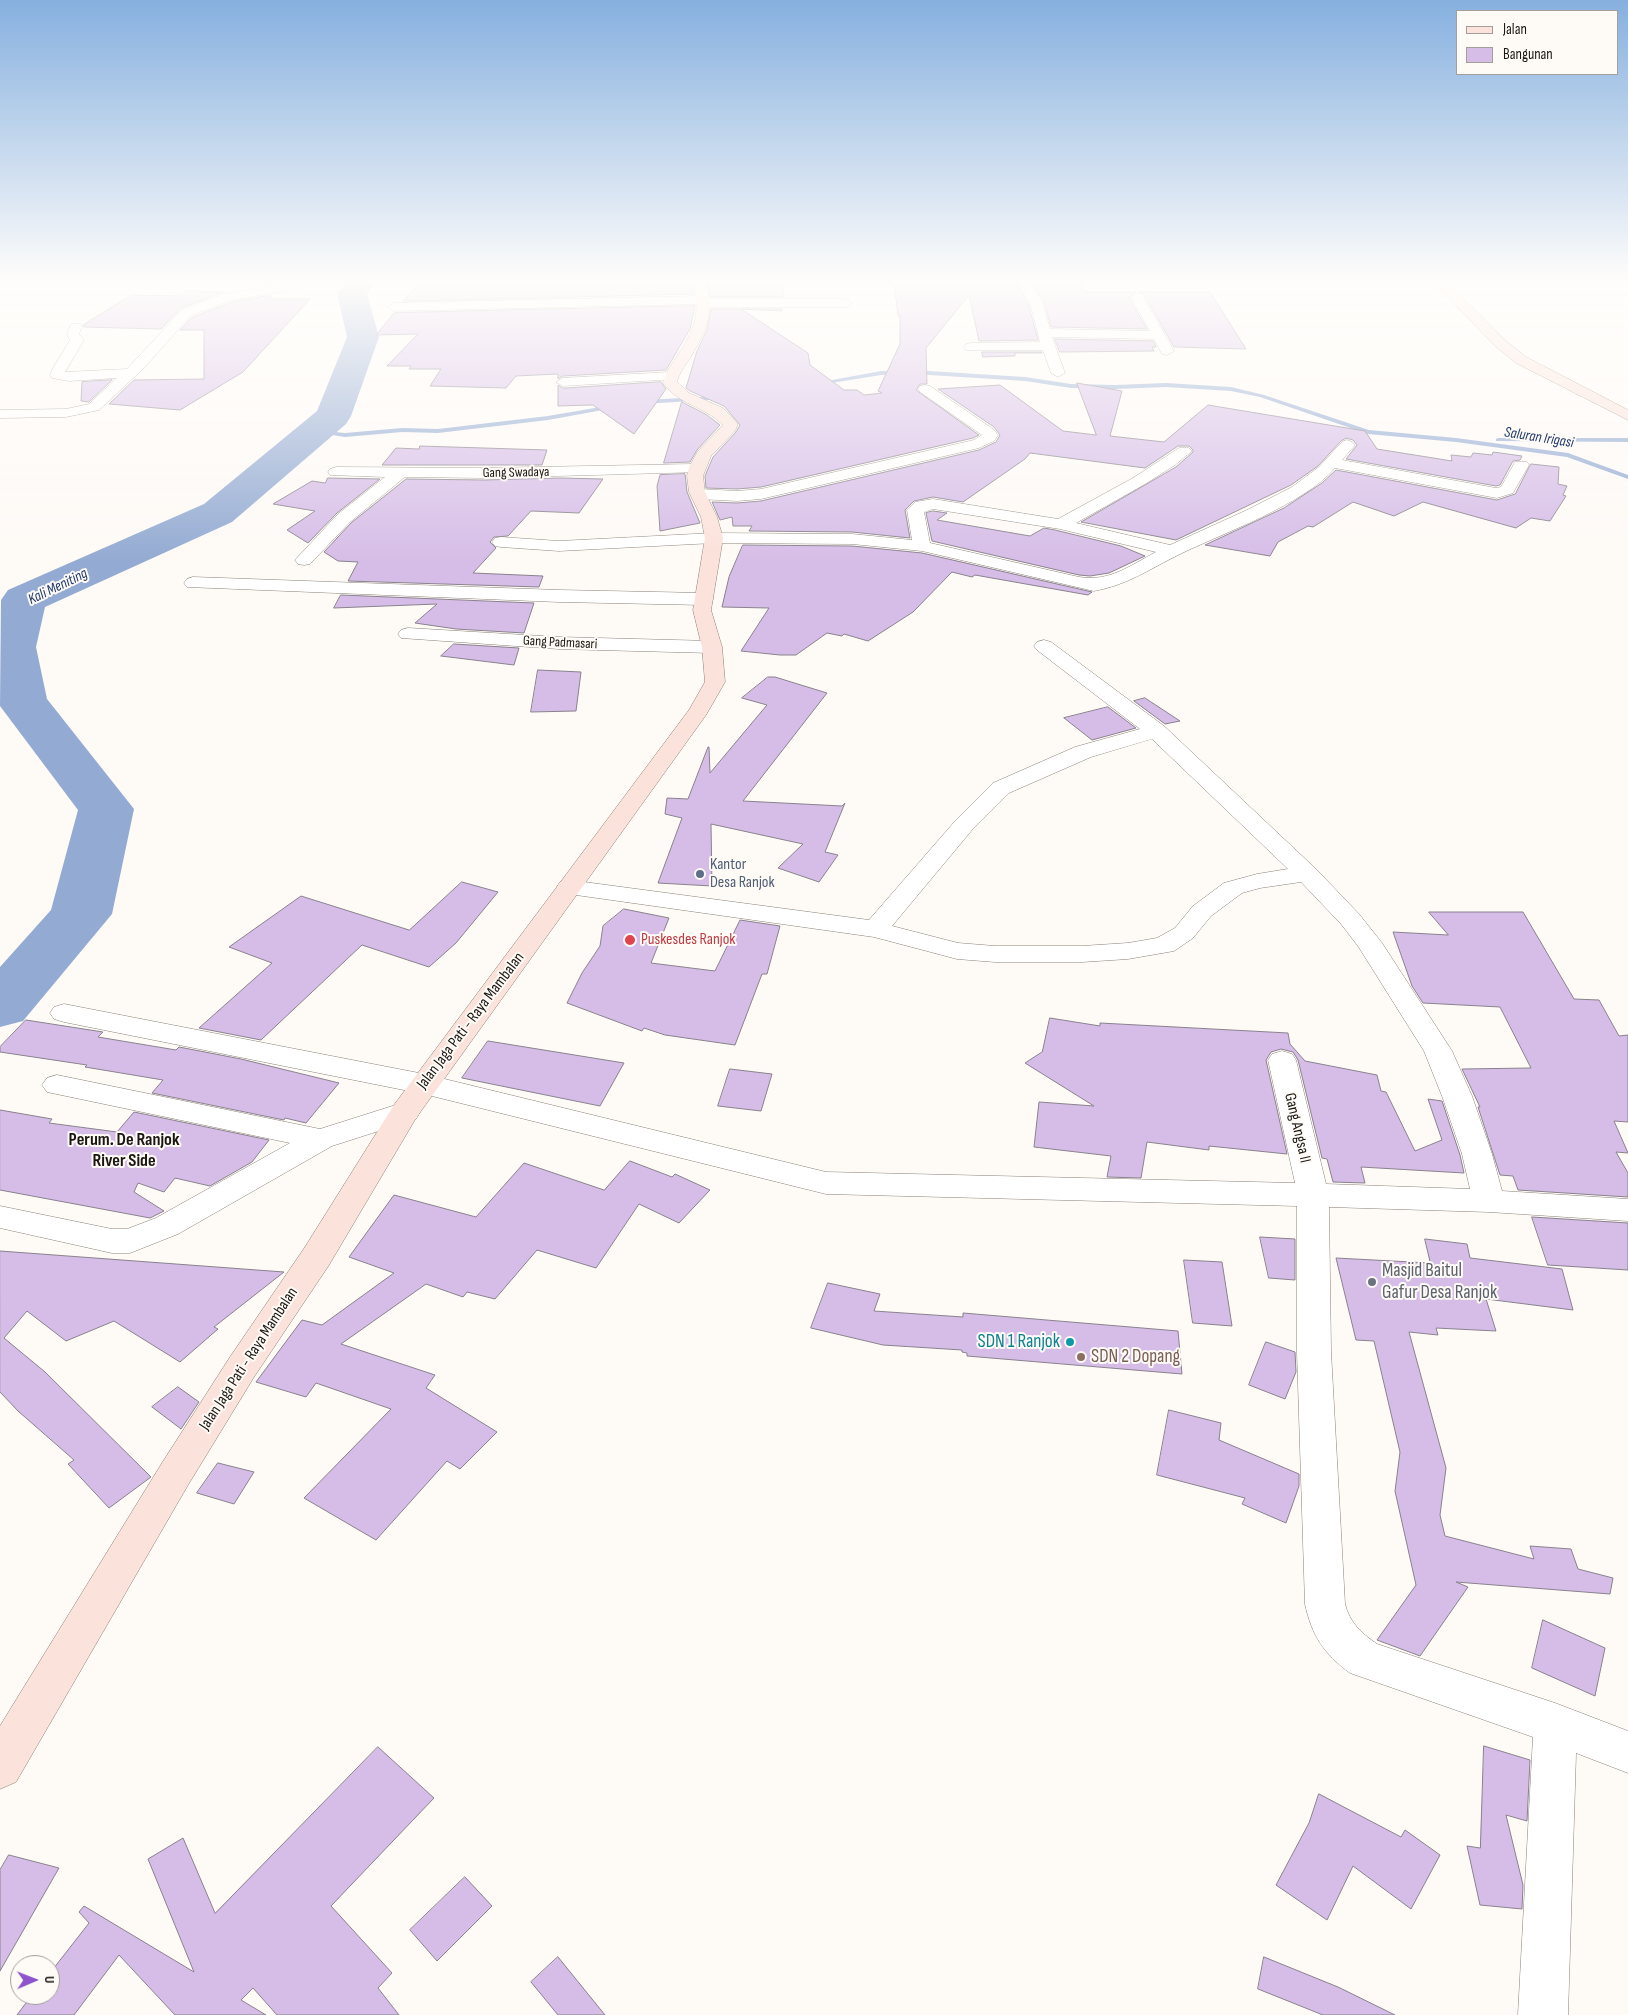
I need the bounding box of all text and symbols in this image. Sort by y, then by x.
legend [1456,10,1618,75]
text: Jalan [1503,20,1527,39]
text: Bangunan [1503,45,1553,64]
water label: Saluran Irigasi [1503,424,1575,452]
street label: Gang Swadaya [482,464,550,482]
water label: Kali Meniting [25,565,91,609]
street label: Gang Padmasari [522,633,598,653]
place label: Kantor Desa Ranjok [710,855,774,893]
marker: Kantor Desa Ranjok [694,868,706,880]
place label: Puskesdes Ranjok [641,930,735,950]
marker: Puskesdes Ranjok [623,933,637,947]
street label: Jalan Jaga Pati - Raya Mambalan [413,949,529,1093]
street label: Gang Angsa II [1280,1091,1314,1165]
district label: Perum. De Ranjok River Side [69,1129,179,1172]
place label: Masjid Baitul Gafur Desa Ranjok [1382,1260,1497,1304]
marker: Masjid Baitul Gafur Desa Ranjok [1366,1276,1378,1288]
street label: Jalan Jaga Pati - Raya Mambalan [196,1284,302,1434]
place label: SDN 1 Ranjok [978,1331,1060,1353]
marker: SDN 1 Ranjok [1064,1336,1076,1348]
place label: SDN 2 Dopang [1091,1346,1180,1368]
marker: SDN 2 Dopang [1075,1351,1087,1363]
north arrow [10,1955,60,2005]
text: U [41,1976,58,1984]

